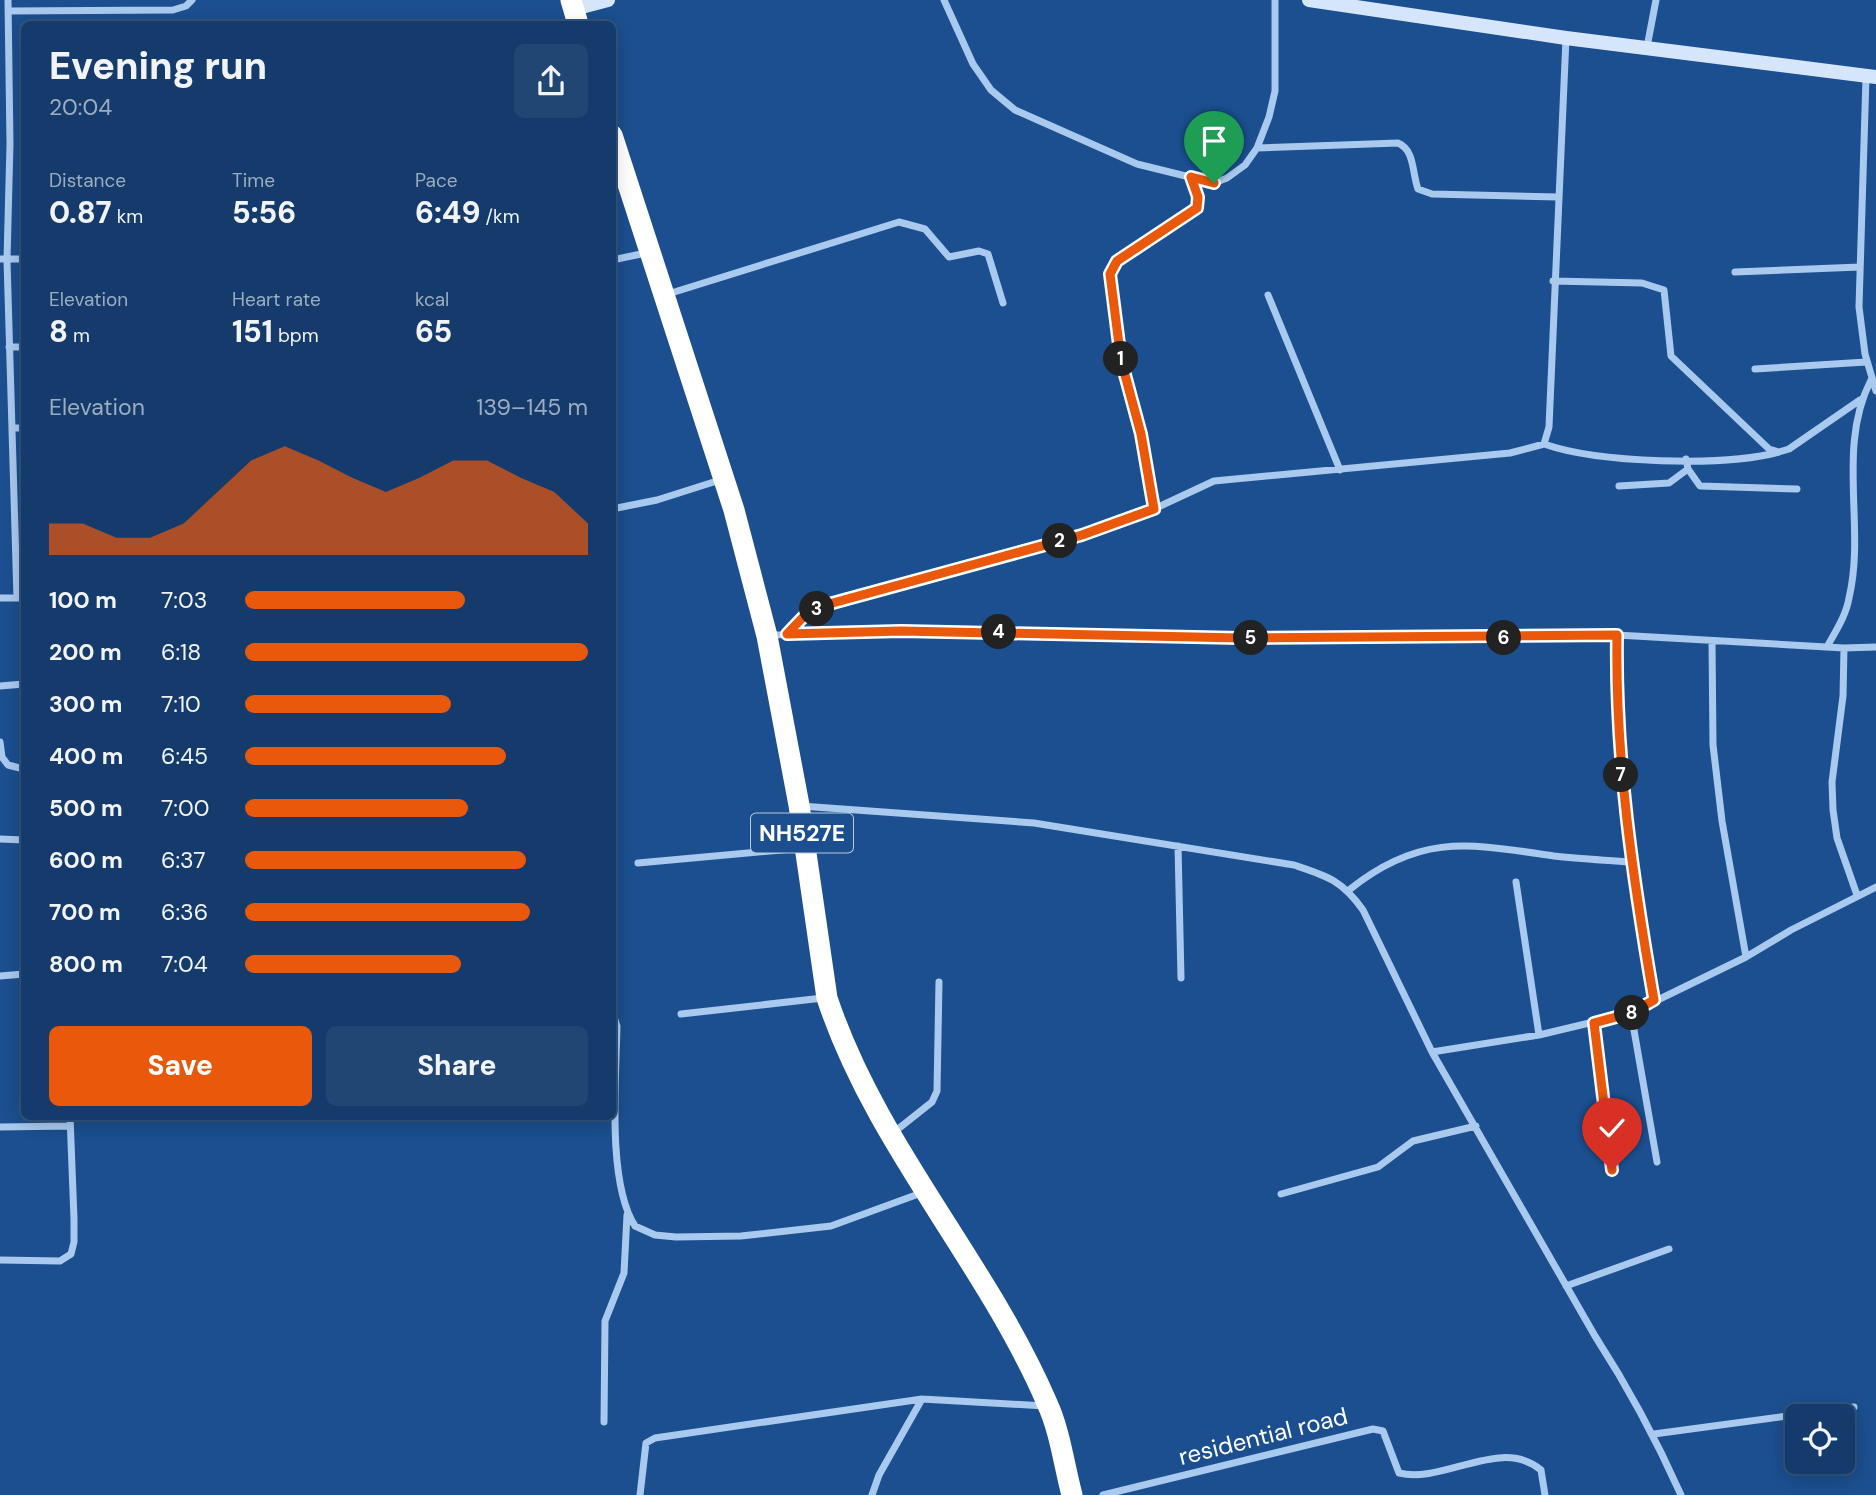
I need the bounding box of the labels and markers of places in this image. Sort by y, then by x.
pin [1184,111,1244,183]
pin: 1 [1104,342,1138,376]
pin: 2 [1042,524,1078,558]
pin: 3 [800,592,834,626]
pin: 4 [982,614,1016,650]
pin: 5 [1234,620,1268,656]
pin: 6 [1486,620,1522,656]
pin: 7 [1604,758,1638,792]
pin: 8 [1614,996,1650,1030]
pin [1582,1098,1642,1170]

